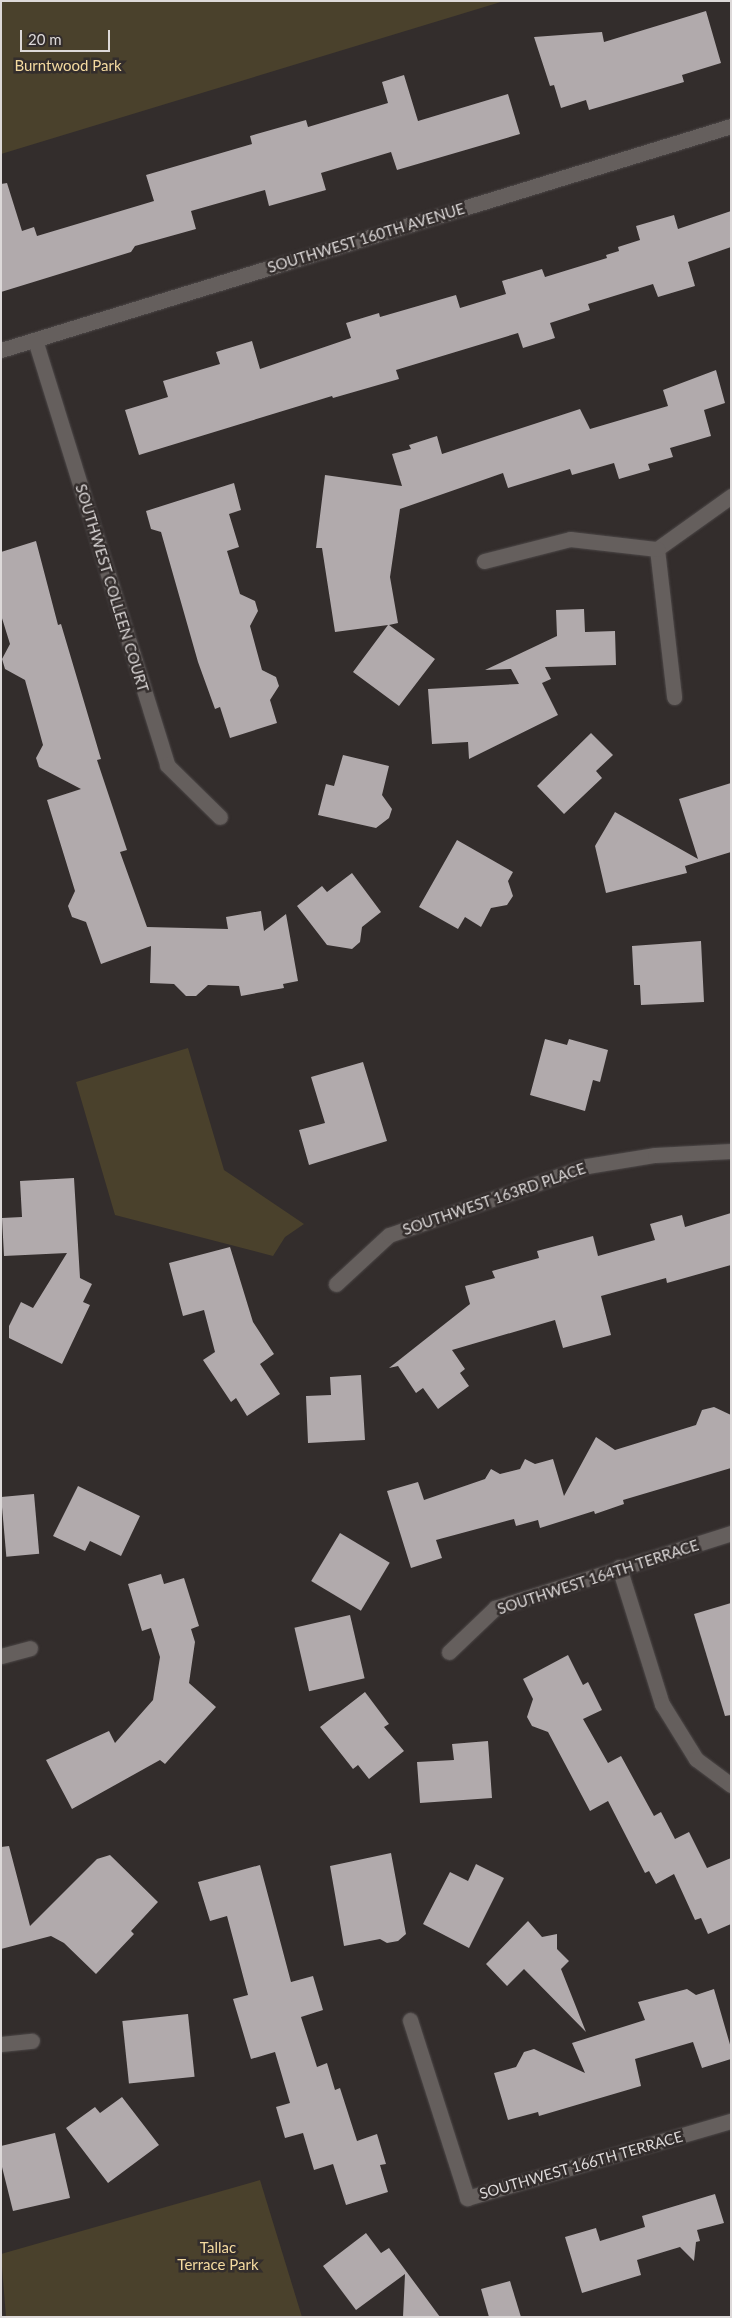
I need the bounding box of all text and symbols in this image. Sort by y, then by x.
scale bar [22,20,112,52]
text: 20 m [28,30,62,48]
park label: Burntwood Park [14,57,122,75]
street label: SOUTHWEST 160TH AVENUE [265,199,467,277]
street label: SOUTHWEST COLLEEN COURT [72,482,152,694]
street label: SOUTHWEST 163RD PLACE [400,1159,588,1239]
street label: SOUTHWEST 164TH TERRACE [495,1536,701,1618]
street label: SOUTHWEST 166TH TERRACE [477,2127,685,2203]
park label: Tallac Terrace Park [177,2238,259,2273]

